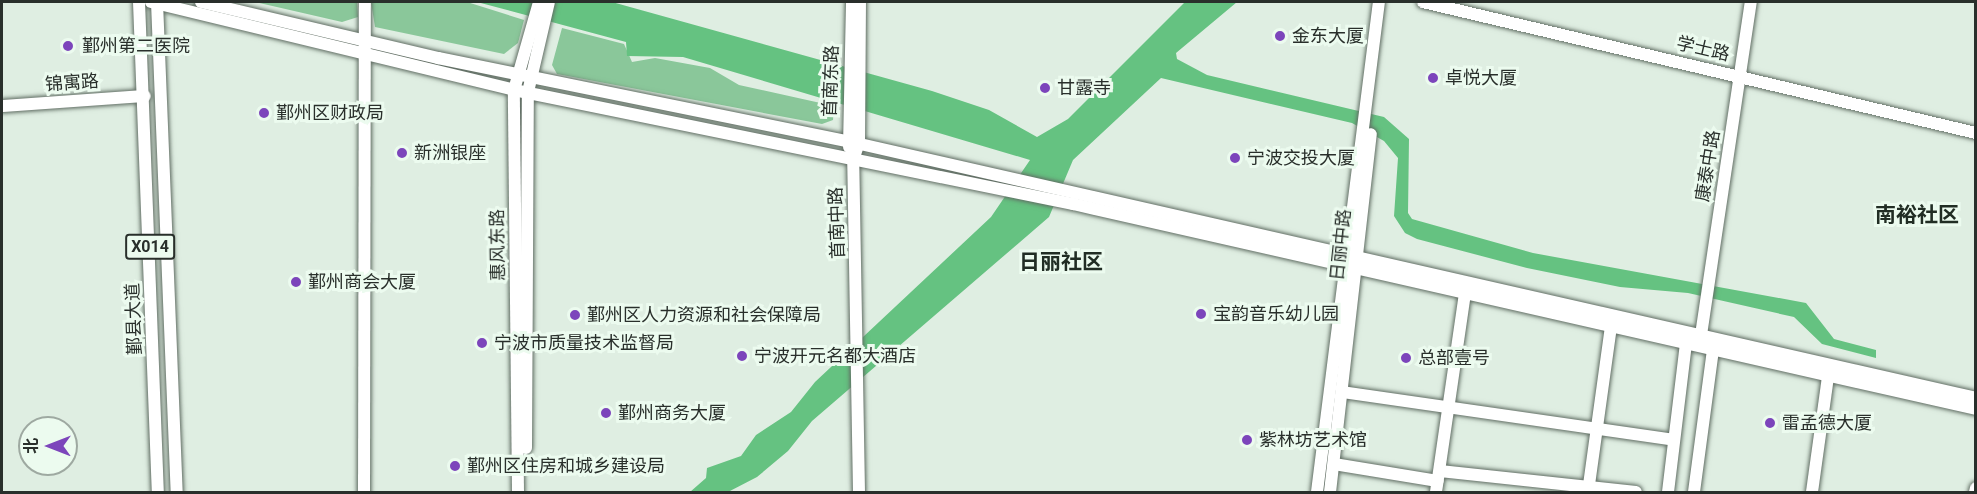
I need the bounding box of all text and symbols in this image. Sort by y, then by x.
place label: 金东大厦 [1292,25,1364,47]
marker: 金东大厦 [1273,29,1287,43]
street label: 学士路 [1674,32,1732,66]
place label: 鄞州第二医院 [82,35,190,57]
marker: 鄞州第二医院 [59,37,77,55]
street label: 首南东路 [819,45,843,117]
place label: 卓悦大厦 [1445,67,1517,89]
street label: 锦寓路 [44,70,100,96]
marker: 卓悦大厦 [1426,71,1440,85]
place label: 甘露寺 [1057,77,1111,99]
marker: 甘露寺 [1038,81,1052,95]
place label: 鄞州区财政局 [276,102,384,124]
marker: 鄞州区财政局 [257,106,271,120]
street label: 康泰中路 [1692,129,1724,203]
place label: 新洲银座 [414,142,486,164]
marker: 新洲银座 [395,146,409,160]
place label: 宁波交投大厦 [1247,147,1355,169]
marker: 宁波交投大厦 [1228,151,1242,165]
street label: 首南中路 [825,187,849,259]
district label: 南裕社区 [1875,202,1959,228]
street label: 日丽中路 [1326,208,1356,282]
street label: 惠风东路 [487,209,509,281]
road number: X014 [124,234,176,260]
district label: 日丽社区 [1019,249,1103,275]
place label: 鄞州商会大厦 [308,271,416,293]
marker: 鄞州商会大厦 [289,275,303,289]
street label: 鄞县大道 [122,283,146,355]
place label: 宝韵音乐幼儿园 [1213,303,1339,325]
place label: 鄞州区人力资源和社会保障局 [587,304,821,326]
marker: 宝韵音乐幼儿园 [1194,307,1208,321]
marker: 鄞州区人力资源和社会保障局 [568,308,582,322]
place label: 宁波市质量技术监督局 [494,332,674,354]
marker: 宁波市质量技术监督局 [475,336,489,350]
place label: 宁波开元名都大酒店 [754,345,916,367]
place label: 总部壹号 [1418,347,1490,369]
marker: 宁波开元名都大酒店 [735,349,749,363]
marker: 总部壹号 [1399,351,1413,365]
place label: 鄞州商务大厦 [618,402,726,424]
marker: 鄞州商务大厦 [599,406,613,420]
place label: 雷孟德大厦 [1782,412,1872,434]
north arrow [18,416,78,476]
marker: 雷孟德大厦 [1763,416,1777,430]
place label: 紫林坊艺术馆 [1259,429,1367,451]
marker: 紫林坊艺术馆 [1240,433,1254,447]
text: 北 [22,438,41,454]
place label: 鄞州区住房和城乡建设局 [467,455,665,477]
marker: 鄞州区住房和城乡建设局 [448,459,462,473]

